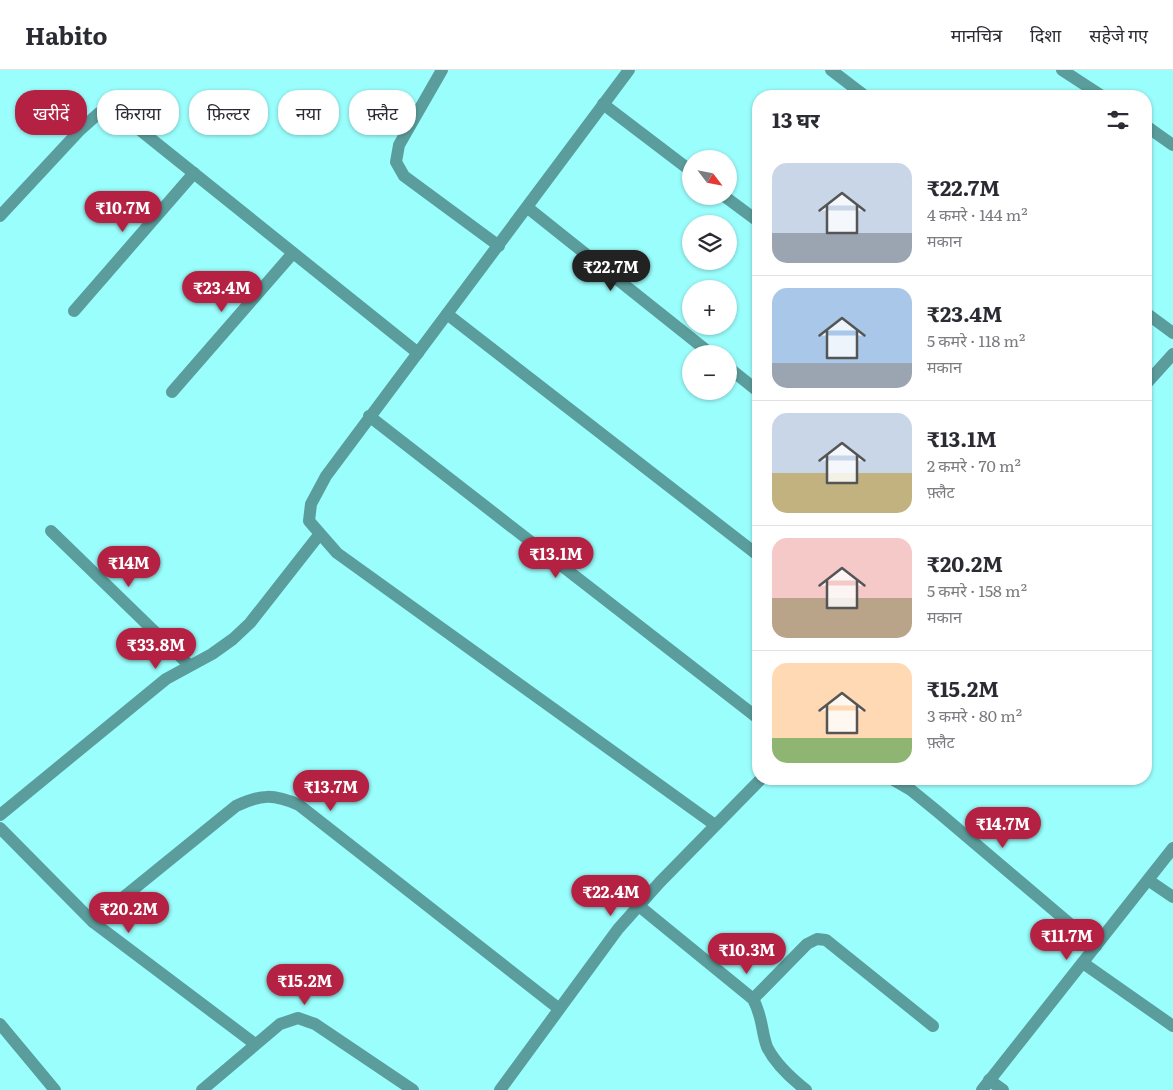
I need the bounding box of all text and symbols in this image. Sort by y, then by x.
text: Habito [25,17,108,52]
text: मानचित्र [951,21,1002,48]
text: दिशा [1030,21,1061,48]
text: सहेजे गए [1089,21,1148,48]
chip: खरीदें [15,90,87,135]
chip: किराया [97,90,179,135]
chip: फ़िल्टर [189,90,268,135]
chip: नया [278,90,339,135]
chip: फ़्लैट [349,90,416,135]
text: 13 घर [772,103,819,134]
icon: filters [1104,106,1132,134]
north arrow [682,150,738,205]
map controls [682,150,737,400]
text: ₹22.7M [927,171,1000,202]
icon: home [812,183,872,243]
pin: ₹10.7M [82,190,164,233]
text: ₹10.7M [96,195,150,219]
text: 4 कमरे · 144 m² [927,202,1028,226]
button: layers [682,215,737,270]
text: मकान [927,228,962,252]
pin: ₹22.7M [570,250,652,292]
text: ₹22.7M [583,254,639,278]
pin: ₹23.4M [181,270,263,313]
text: ₹23.4M [193,275,251,299]
button: + [682,280,737,335]
text: ₹23.4M [927,297,1003,328]
icon: home [812,308,872,368]
text: 5 कमरे · 118 m² [927,328,1025,352]
button: − [682,345,737,400]
text: मकान [927,354,962,378]
text: ₹13.1M [927,422,997,453]
icon: home [812,433,872,493]
text: 2 कमरे · 70 m² [927,453,1021,477]
text: फ़्लैट [927,479,955,503]
pin: ₹13.1M [515,536,597,579]
text: ₹13.1M [529,541,583,565]
pin: ₹14M [99,546,159,588]
text: ₹20.2M [927,547,1003,578]
text: ₹14M [108,550,150,574]
icon: home [812,558,872,618]
text: 5 कमरे · 158 m² [927,578,1027,602]
text: मकान [927,604,962,628]
pin: ₹33.8M [115,628,197,670]
text: ₹33.8M [127,632,185,656]
text: ₹15.2M [927,672,999,703]
icon: home [812,683,872,743]
text: 3 कमरे · 80 m² [927,703,1022,727]
text: फ़्लैट [927,729,955,753]
pin: ₹13.7M [290,770,372,812]
text: ₹13.7M [304,774,358,798]
pin: ₹14.7M [962,806,1044,849]
text: ₹14.7M [976,811,1030,835]
pin: ₹22.4M [570,874,652,917]
text: ₹22.4M [582,879,640,903]
pin: ₹20.2M [88,892,170,934]
text: ₹20.2M [100,896,158,920]
pin: ₹11.7M [1026,918,1108,961]
text: ₹11.7M [1041,923,1093,947]
pin: ₹10.3M [706,932,788,975]
text: ₹10.3M [719,937,775,961]
pin: ₹15.2M [264,964,346,1006]
text: ₹15.2M [278,968,332,992]

